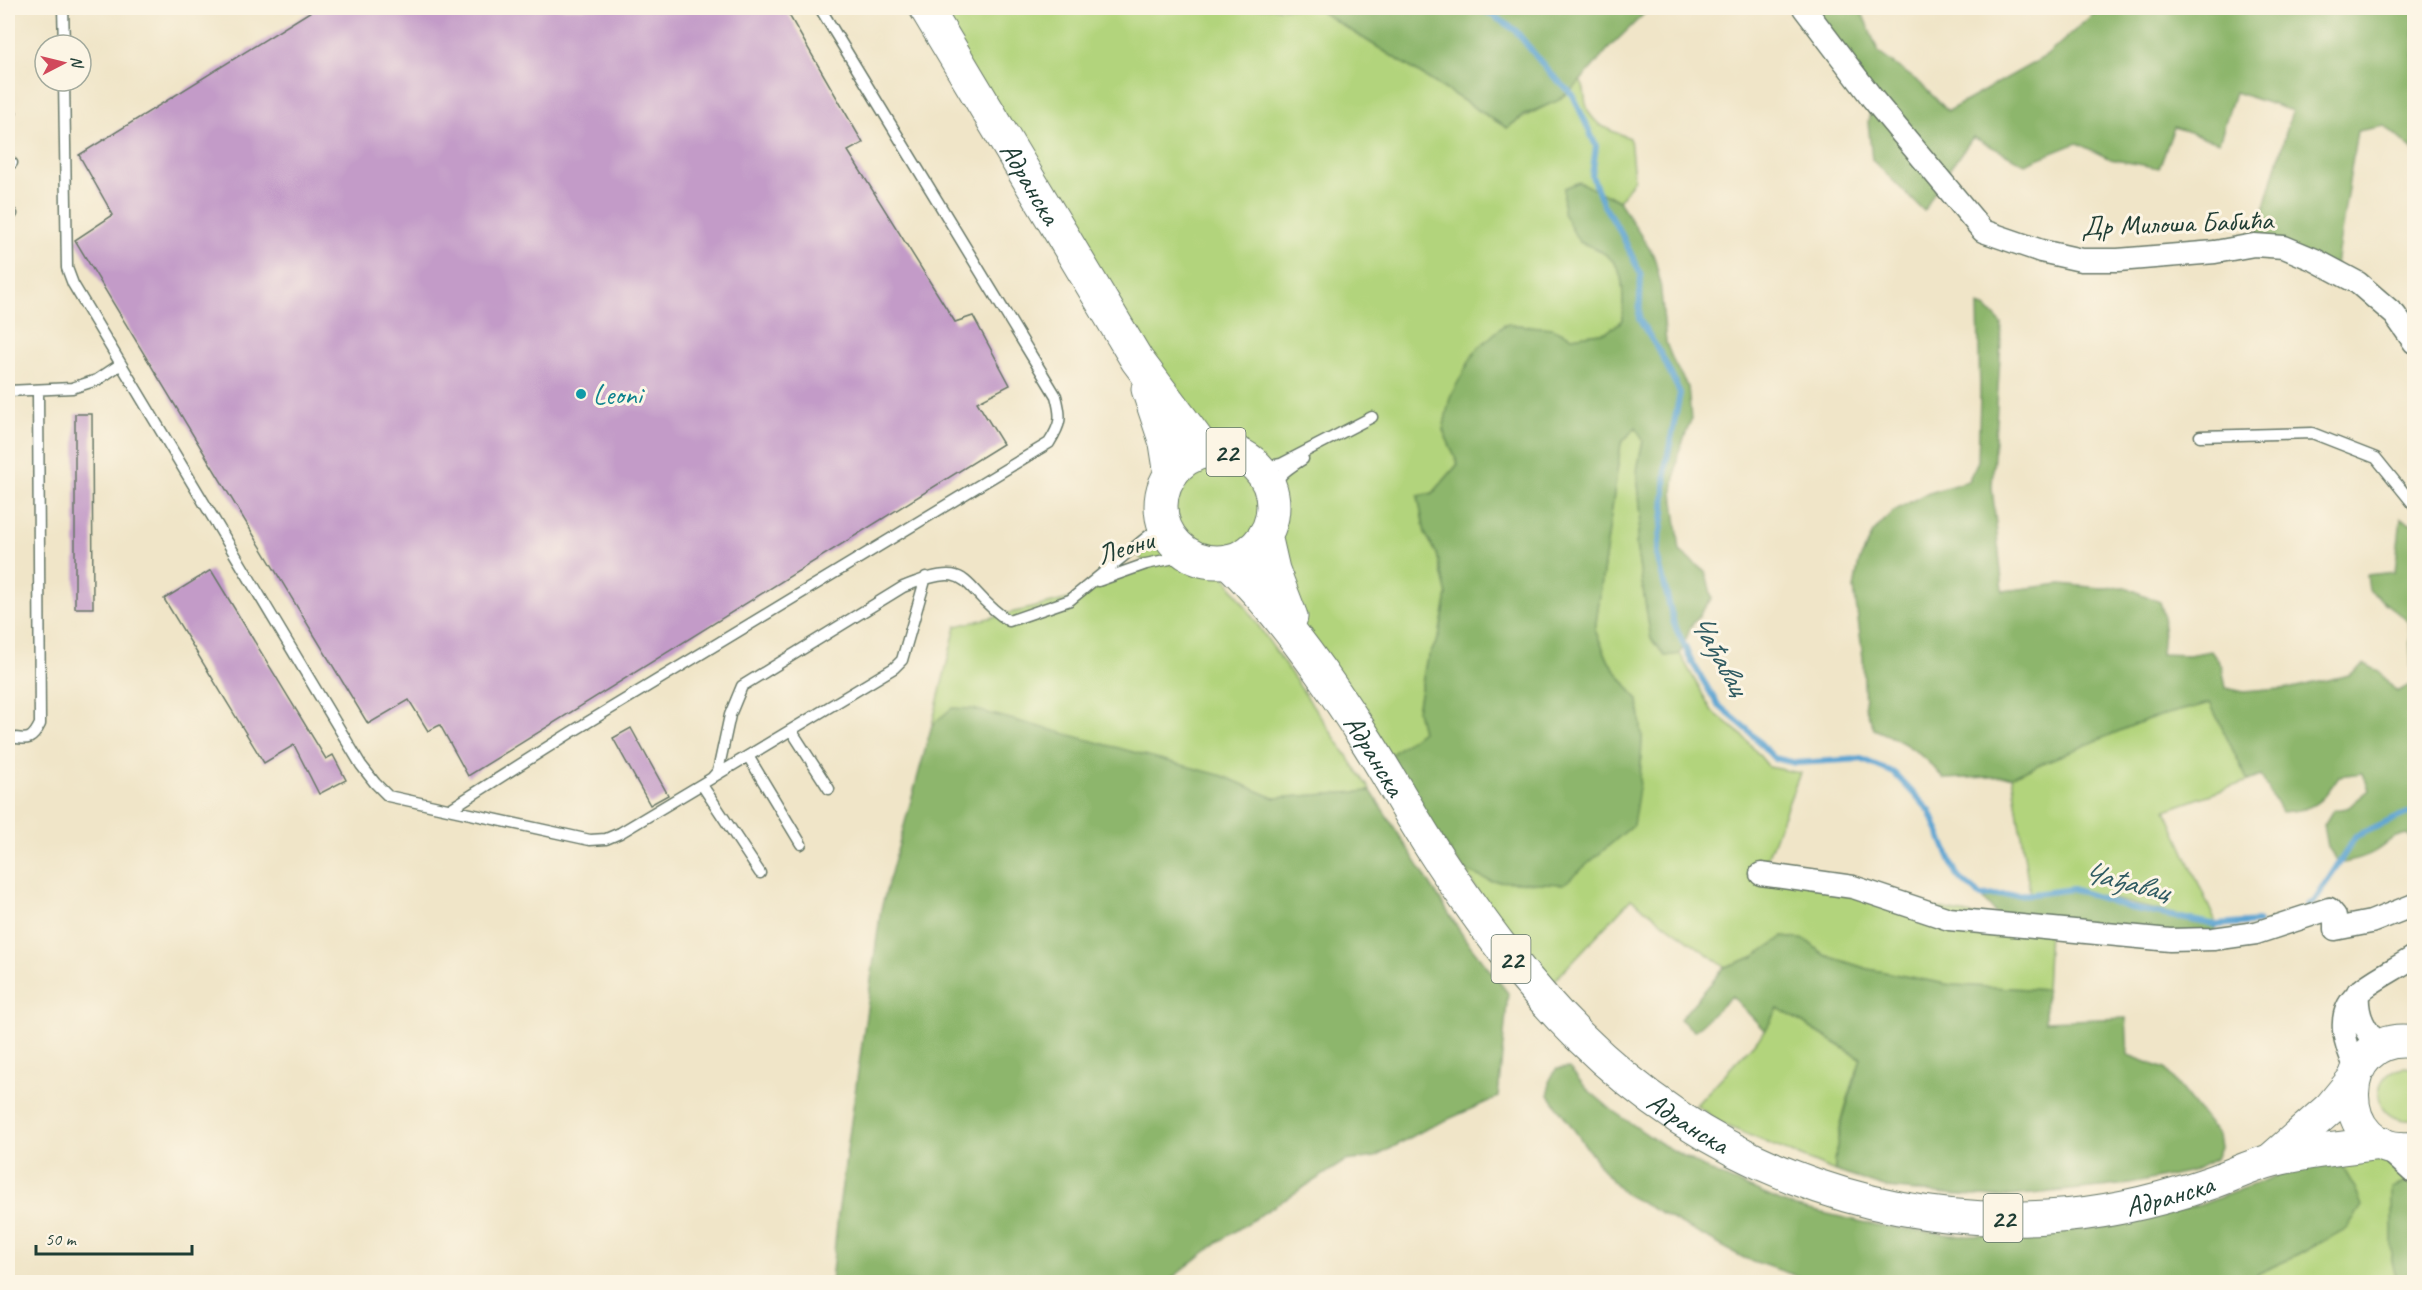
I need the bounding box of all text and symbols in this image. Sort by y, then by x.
north arrow [33,33,93,93]
text: N [66,55,88,70]
street label: Адранска [993,135,1070,232]
street label: Др Милоша Бабића [2081,202,2275,244]
place label: Leoni [593,377,646,412]
marker: Leoni [574,387,588,401]
road number: 22 [1206,428,1246,476]
street label: Леони [1093,521,1160,572]
water label: Чађавац [1682,607,1759,704]
street label: Адранска [1337,708,1414,804]
water label: Чађавац [2079,852,2176,911]
road number: 22 [1492,935,1530,983]
street label: Адранска [1641,1084,1737,1162]
street label: Адранска [2122,1165,2219,1224]
road number: 22 [1984,1194,2022,1242]
scale bar [36,1218,192,1256]
text: 50 m [45,1228,78,1250]

